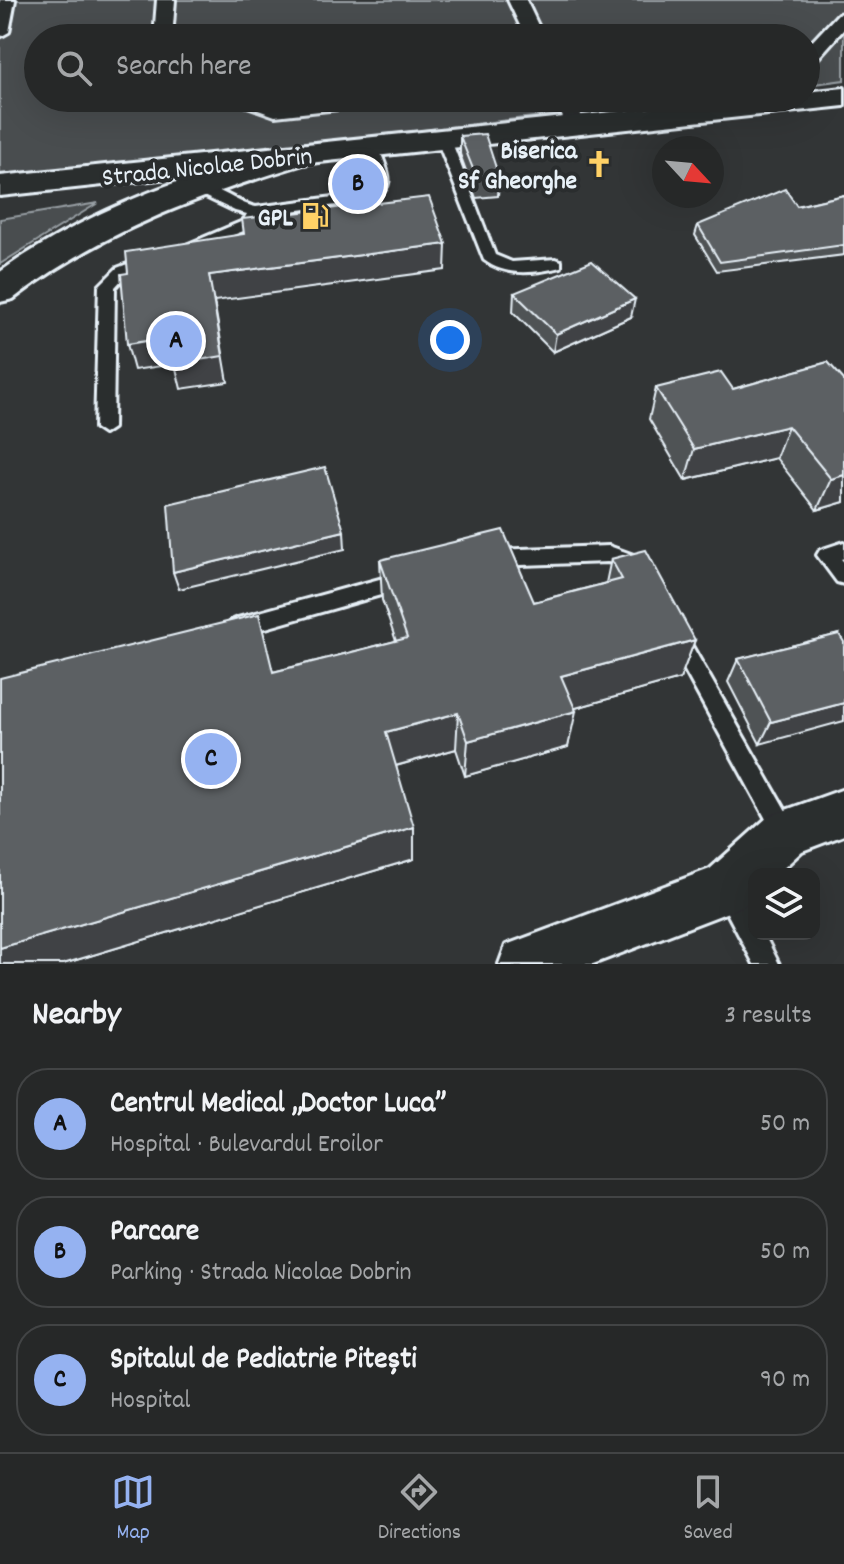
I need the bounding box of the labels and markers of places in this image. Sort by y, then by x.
place label: Biserica Sf Gheorghe [458,134,578,201]
church icon: Biserica Sf Gheorghe [584,149,614,179]
pin: B [332,154,384,214]
place label: GPL [257,201,293,238]
fuel station icon: GPL [300,201,330,231]
pin: A [150,311,202,371]
pin: C [185,729,237,789]

